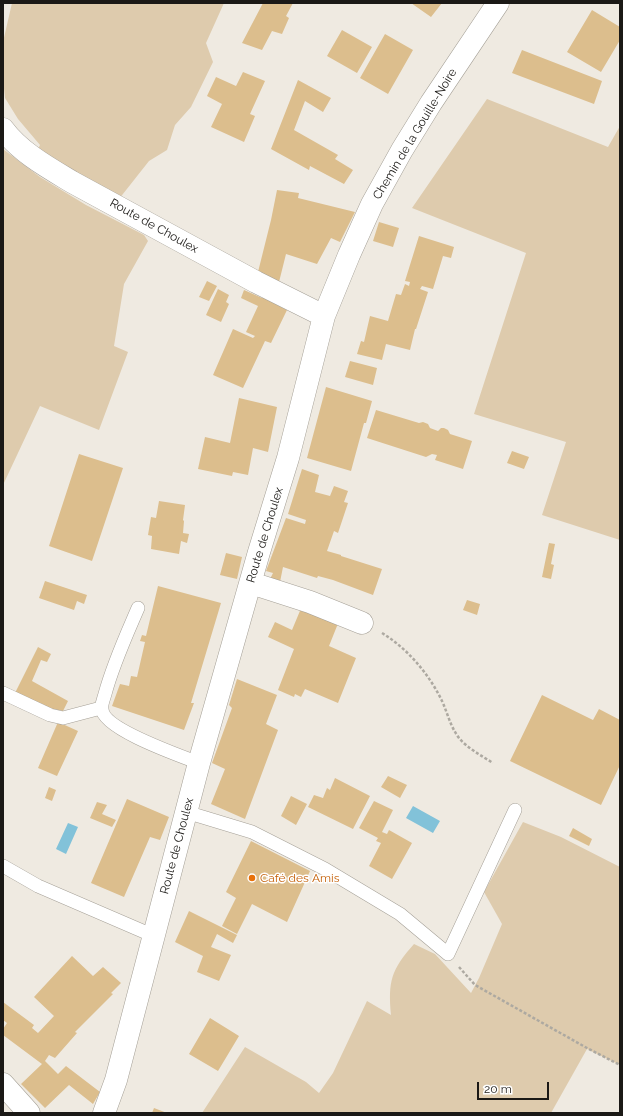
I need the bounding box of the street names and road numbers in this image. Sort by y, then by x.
street label: Chemin de la Gouille-Noire [370,66,460,202]
street label: Route de Choulex [107,196,201,256]
street label: Route de Choulex [244,486,286,584]
street label: Route de Choulex [157,796,197,896]

